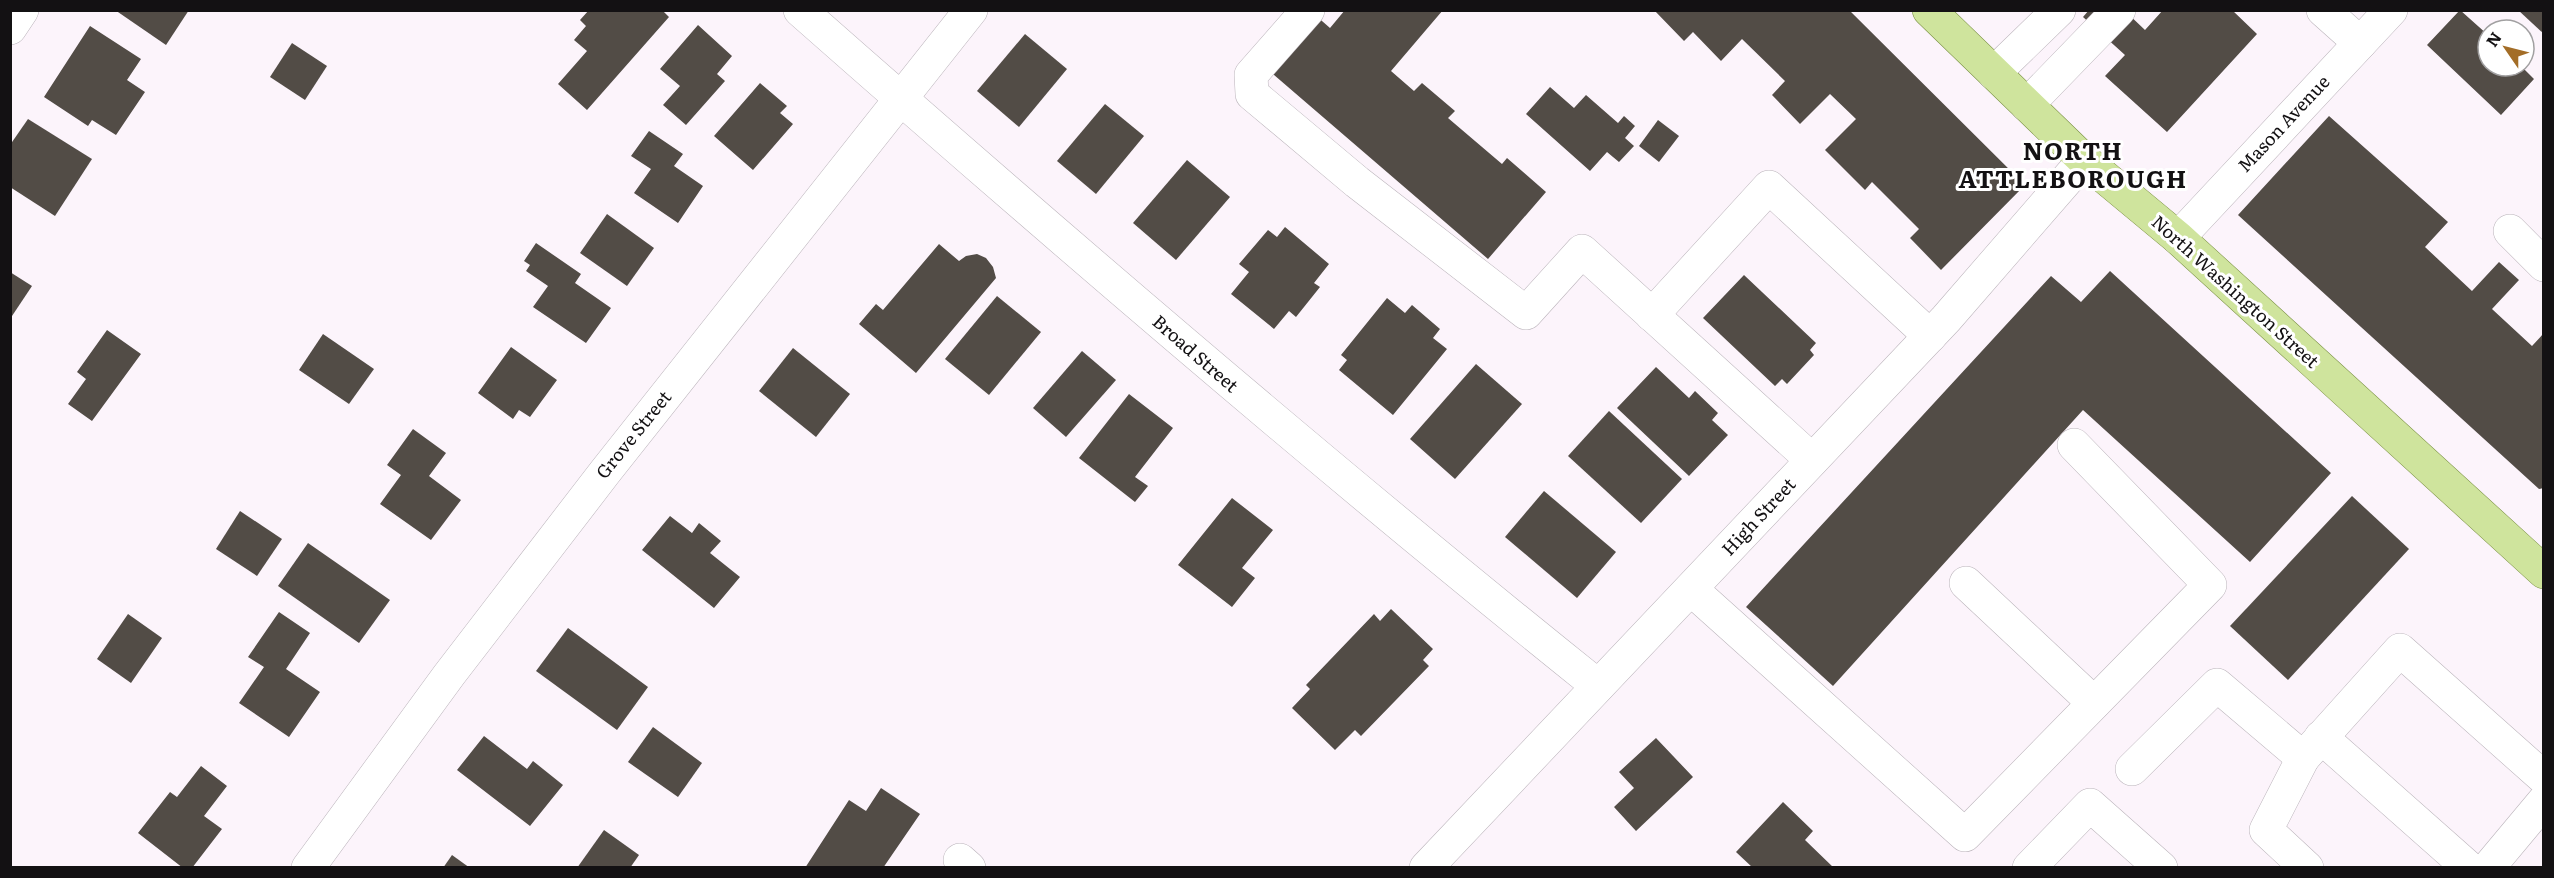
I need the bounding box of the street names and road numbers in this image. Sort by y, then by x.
street label: Mason Avenue [2231,68,2335,178]
street label: North Washington Street [2146,208,2326,374]
street label: Broad Street [1147,308,1246,398]
street label: Grove Street [589,384,677,484]
street label: High Street [1715,470,1802,561]

